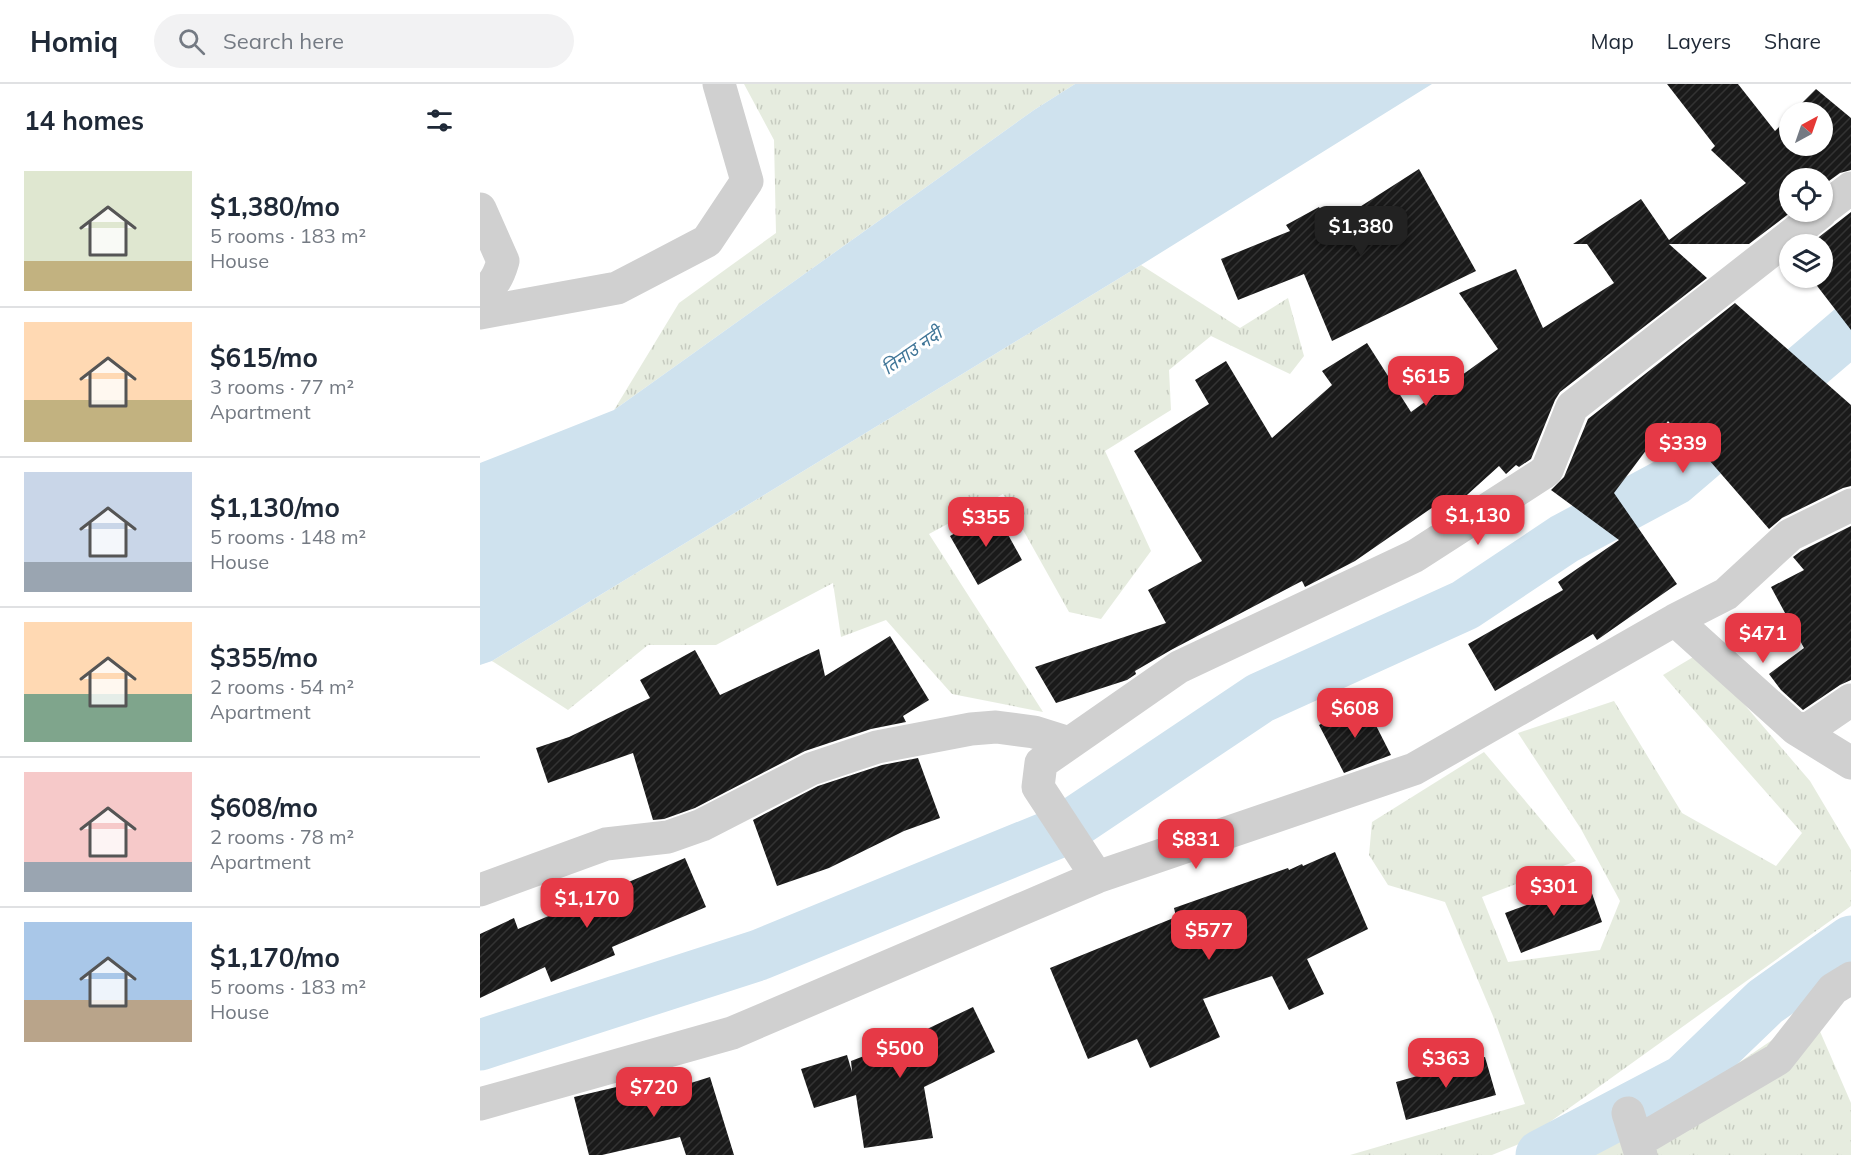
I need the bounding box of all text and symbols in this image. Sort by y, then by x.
search box [154,14,574,68]
text: Homiq [30,24,118,59]
icon: search [175,25,208,58]
text: Search here [223,27,344,55]
text: Map [1591,28,1634,54]
text: Layers [1667,28,1731,54]
text: Share [1764,28,1821,54]
north arrow [1779,102,1833,156]
map controls [1779,102,1833,288]
text: 14 homes [24,104,144,137]
icon: filters [423,104,456,137]
button: locate [1779,168,1833,222]
text: $1,380/mo [210,190,340,223]
icon: home [72,195,144,267]
pin: $1,380 [1312,206,1410,257]
text: $1,380 [1329,213,1393,238]
text: 5 rooms · 183 m² [210,223,366,248]
button: layers [1779,234,1833,288]
text: House [210,248,269,273]
water label: तिनाउ नदी [877,320,949,380]
text: $615/mo [210,341,318,374]
icon: home [72,346,144,418]
pin: $615 [1390,356,1462,407]
text: $615 [1402,363,1450,388]
text: 3 rooms · 77 m² [210,374,354,399]
text: Apartment [210,399,311,424]
pin: $339 [1647,423,1719,474]
text: $339 [1659,430,1707,455]
text: $1,130/mo [210,491,340,524]
pin: $1,130 [1429,495,1527,546]
icon: home [72,496,144,568]
pin: $355 [950,497,1022,548]
text: $1,130 [1446,502,1510,527]
text: $355 [962,504,1010,529]
text: 5 rooms · 148 m² [210,524,366,549]
text: House [210,549,269,574]
pin: $471 [1727,613,1799,664]
text: $471 [1739,620,1787,645]
text: $355/mo [210,641,318,674]
icon: home [72,646,144,718]
text: 2 rooms · 54 m² [210,674,354,699]
pin: $608 [1319,688,1391,739]
text: $608 [1331,695,1379,720]
text: Apartment [210,699,311,724]
text: $608/mo [210,791,318,824]
icon: home [72,796,144,868]
pin: $831 [1160,819,1232,870]
text: 2 rooms · 78 m² [210,824,354,849]
text: $831 [1172,826,1220,851]
text: Apartment [210,849,311,874]
pin: $301 [1518,866,1590,917]
text: $301 [1530,873,1578,898]
pin: $1,170 [538,878,636,929]
text: $1,170 [555,885,619,910]
pin: $577 [1173,910,1245,961]
text: $577 [1185,917,1233,942]
text: $1,170/mo [210,941,340,974]
icon: home [72,946,144,1018]
text: 5 rooms · 183 m² [210,974,366,999]
text: House [210,999,269,1024]
pin: $500 [864,1028,936,1079]
text: $500 [876,1035,924,1060]
pin: $363 [1410,1038,1482,1089]
text: $363 [1422,1045,1470,1070]
pin: $720 [618,1067,690,1118]
text: $720 [630,1074,678,1099]

